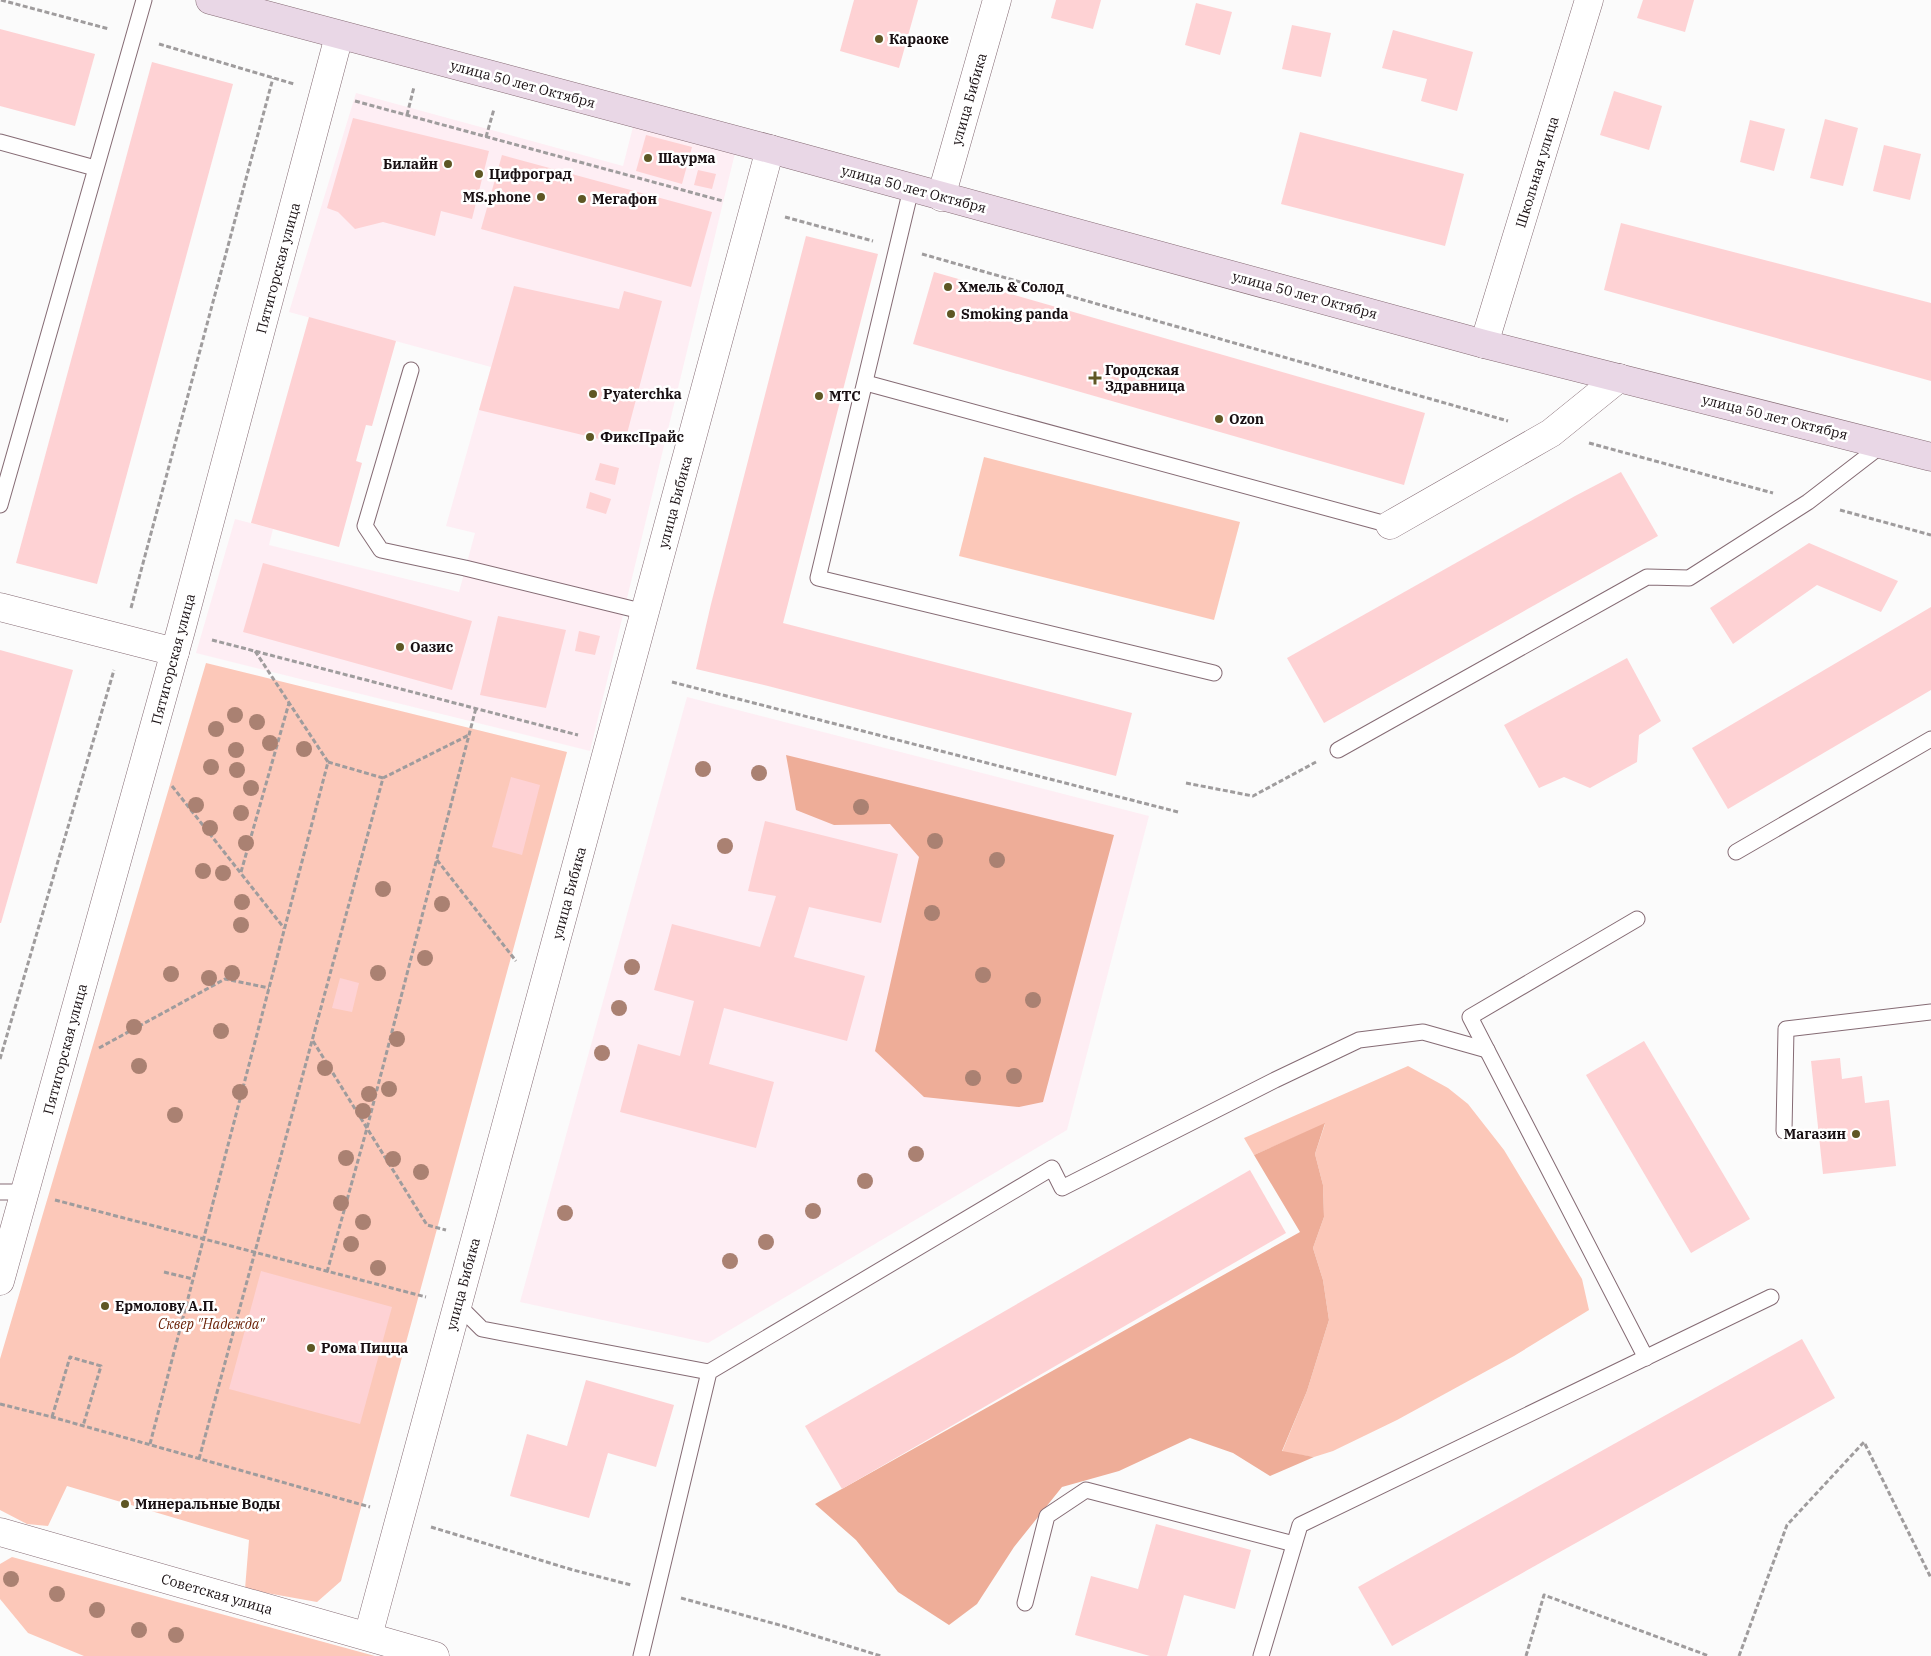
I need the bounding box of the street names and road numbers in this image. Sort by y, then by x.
street label: улица Бибика [947,50,991,147]
street label: улица 50 лет Октября [449,56,597,112]
street label: Школьная улица [1511,114,1563,230]
street label: улица 50 лет Октября [840,161,988,217]
street label: Пятигорская улица [252,200,304,335]
street label: улица 50 лет Октября [1231,267,1379,323]
street label: улица 50 лет Октября [1700,390,1850,444]
street label: улица Бибика [654,453,696,550]
street label: Пятигорская улица [147,591,199,726]
street label: улица Бибика [548,844,590,941]
street label: Пятигорская улица [39,981,91,1116]
street label: улица Бибика [442,1235,484,1332]
street label: Советская улица [159,1569,275,1619]

